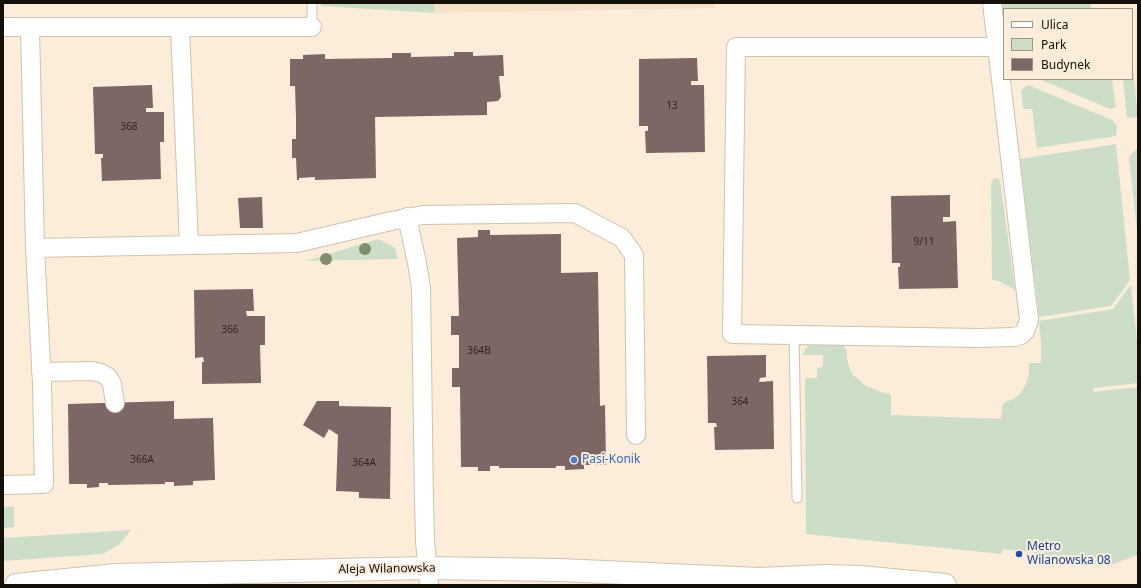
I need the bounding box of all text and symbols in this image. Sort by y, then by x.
legend [1003,8,1133,80]
text: Ulica [1041,16,1068,33]
text: Park [1041,36,1066,53]
text: Budynek [1041,56,1090,73]
house number: 13 [666,100,678,112]
house number: 368 [120,121,138,133]
house number: 9/11 [914,236,934,248]
house number: 366 [221,324,239,336]
house number: 364B [467,345,491,357]
house number: 364 [731,396,749,408]
place label: Pasi-Konik [582,453,640,467]
house number: 366A [130,454,154,466]
marker: Pasi-Konik [569,455,579,465]
house number: 364A [352,457,376,469]
place label: Metro Wilanowska 08 [1027,540,1111,568]
marker: Metro Wilanowska 08 [1014,549,1024,559]
street label: Aleja Wilanowska [338,561,436,577]

